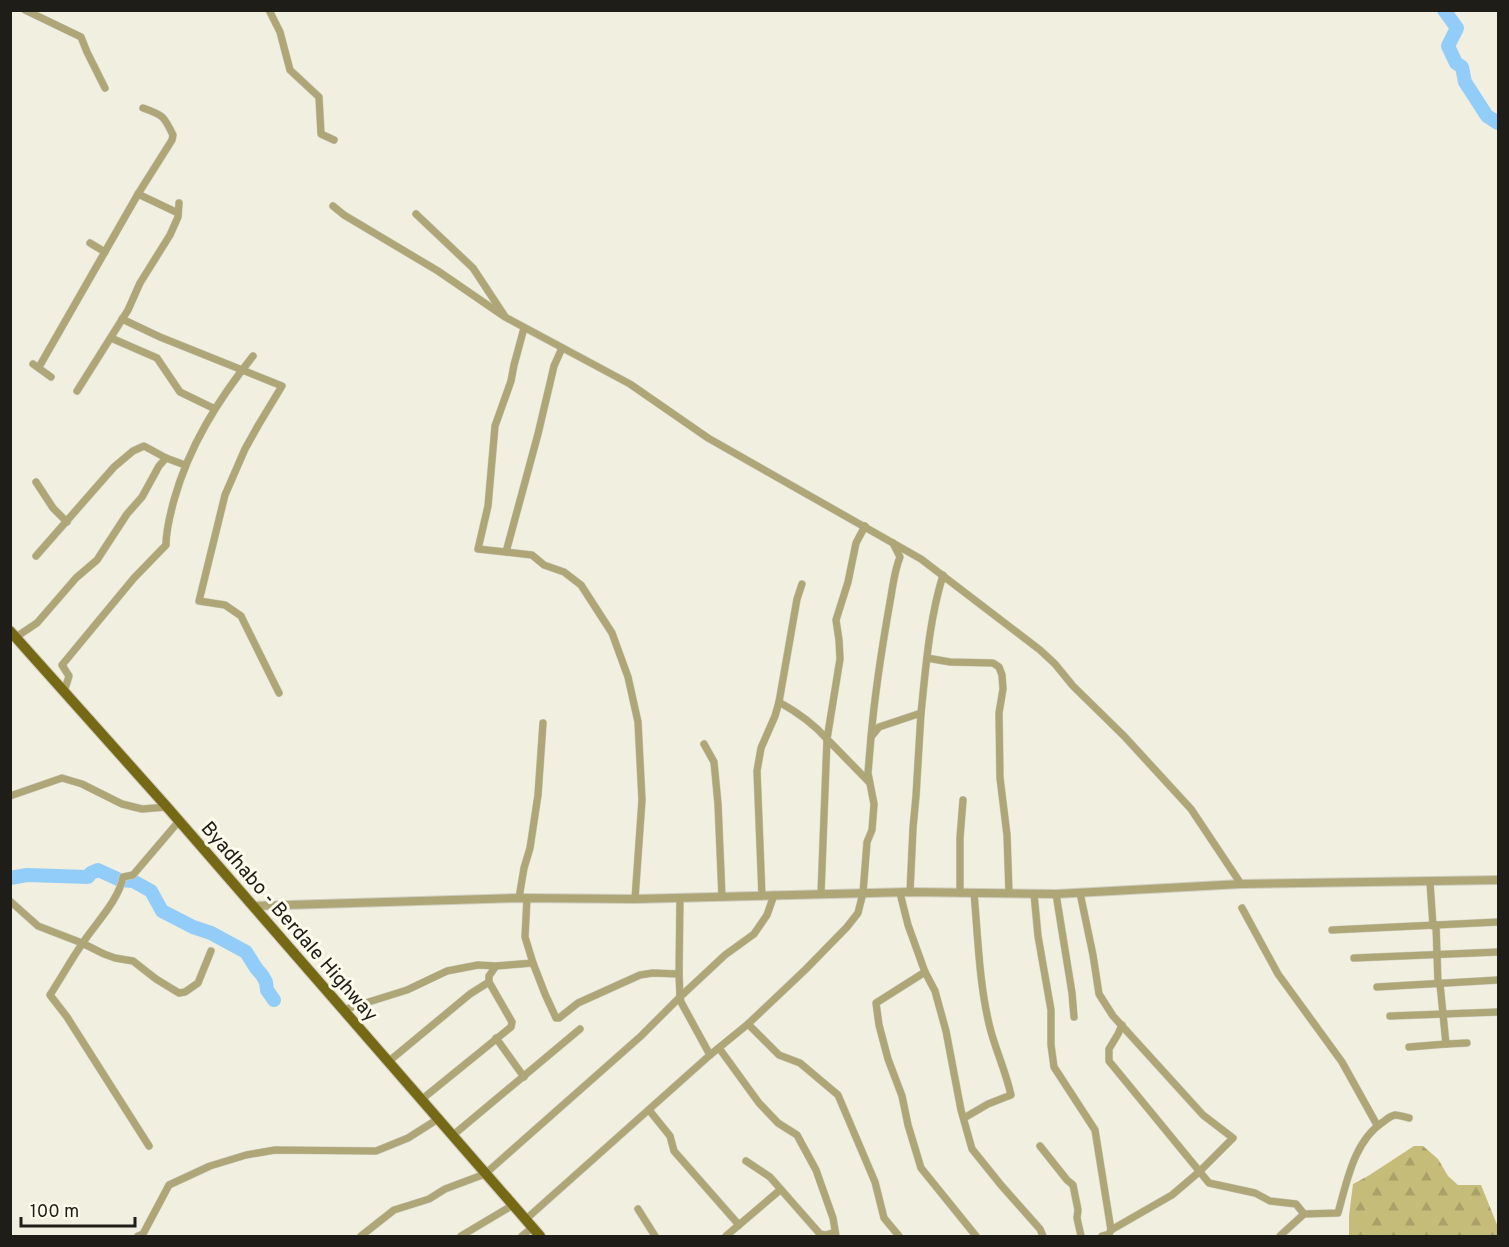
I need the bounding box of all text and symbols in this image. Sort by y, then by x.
street label: Byadhabo - Berdale Highway [194,817,383,1028]
scale bar [21,1190,135,1228]
text: 100 m [30,1201,79,1224]

